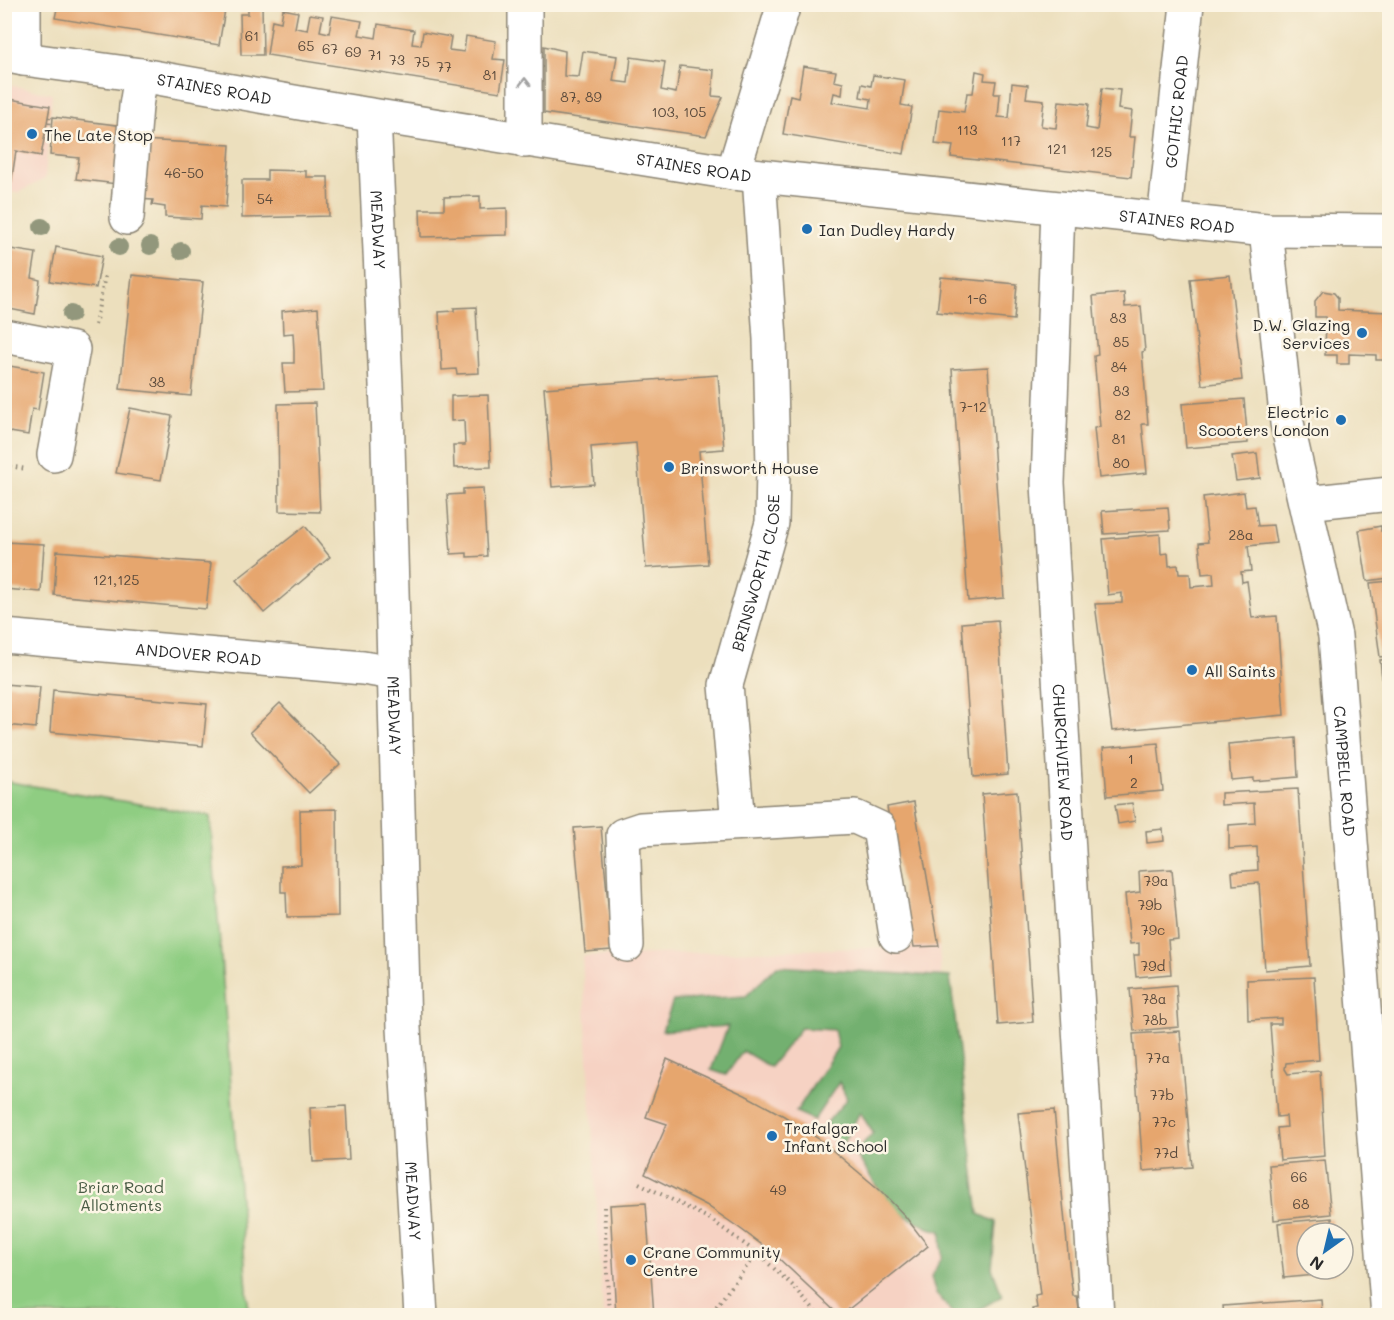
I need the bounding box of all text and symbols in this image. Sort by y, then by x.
house number: 61 [245,26,259,45]
house number: 65 [298,36,314,55]
house number: 67 [322,39,338,58]
house number: 69 [345,42,361,61]
house number: 71 [368,45,382,64]
house number: 73 [389,50,405,69]
house number: 75 [414,52,430,71]
street label: GOTHIC ROAD [1159,54,1192,169]
house number: 77 [436,57,452,76]
house number: 81 [483,65,497,84]
street label: STAINES ROAD [155,68,273,108]
one-way arrow [519,78,531,87]
house number: 87, 89 [560,87,602,106]
house number: 103, 105 [652,102,706,121]
house number: 113 [957,120,977,139]
place label: The Late Stop [44,124,153,145]
marker: The Late Stop [25,127,39,141]
house number: 117 [1001,131,1021,150]
house number: 121 [1047,139,1067,158]
house number: 125 [1090,142,1112,161]
street label: STAINES ROAD [635,147,753,185]
house number: 46-50 [164,163,204,182]
house number: 54 [257,189,274,208]
street label: MEADWAY [367,190,391,270]
street label: STAINES ROAD [1118,204,1236,237]
place label: Ian Dudley Hardy [819,219,955,240]
marker: Ian Dudley Hardy [800,222,814,236]
house number: 1-6 [967,289,987,308]
house number: 83 [1110,308,1126,327]
place label: D.W. Glazing Services [1253,314,1350,353]
marker: D.W. Glazing Services [1355,326,1369,340]
house number: 85 [1113,332,1129,351]
house number: 84 [1111,357,1128,376]
house number: 38 [149,372,165,391]
house number: 83 [1113,381,1129,400]
house number: 7-12 [959,397,987,416]
place label: Electric Scooters London [1198,401,1329,440]
house number: 82 [1115,405,1131,424]
marker: Electric Scooters London [1334,413,1348,427]
house number: 81 [1112,429,1126,448]
house number: 80 [1112,453,1130,472]
place label: Brinsworth House [681,457,819,478]
marker: Brinsworth House [662,460,676,474]
street label: BRINSWORTH CLOSE [726,494,783,653]
house number: 28a [1229,525,1254,544]
house number: 121,125 [93,570,139,589]
street label: ANDOVER ROAD [134,637,262,669]
place label: All Saints [1204,660,1276,681]
marker: All Saints [1185,663,1199,677]
street label: MEADWAY [384,676,407,756]
street label: CHURCHVIEW ROAD [1049,683,1079,842]
street label: CAMPBELL ROAD [1330,705,1361,837]
house number: 1 [1128,749,1134,768]
house number: 2 [1130,773,1138,792]
house number: 79a [1144,871,1168,890]
house number: 79b [1138,895,1163,914]
house number: 79c [1141,920,1165,939]
house number: 79d [1141,956,1166,975]
house number: 78a [1142,989,1166,1008]
house number: 78b [1142,1010,1168,1029]
house number: 77a [1146,1048,1170,1067]
house number: 77b [1150,1085,1174,1104]
house number: 77c [1152,1112,1176,1131]
place label: Trafalgar Infant School [784,1117,888,1156]
marker: Trafalgar Infant School [765,1129,779,1143]
house number: 77d [1154,1143,1178,1162]
street label: MEADWAY [401,1161,427,1242]
house number: 66 [1291,1167,1307,1186]
park label: Briar Road Allotments [78,1176,164,1215]
house number: 49 [770,1180,786,1199]
house number: 68 [1293,1194,1309,1213]
north arrow [1295,1221,1355,1281]
place label: Crane Community Centre [643,1241,781,1280]
text: N [1305,1252,1327,1276]
marker: Crane Community Centre [624,1253,638,1267]

